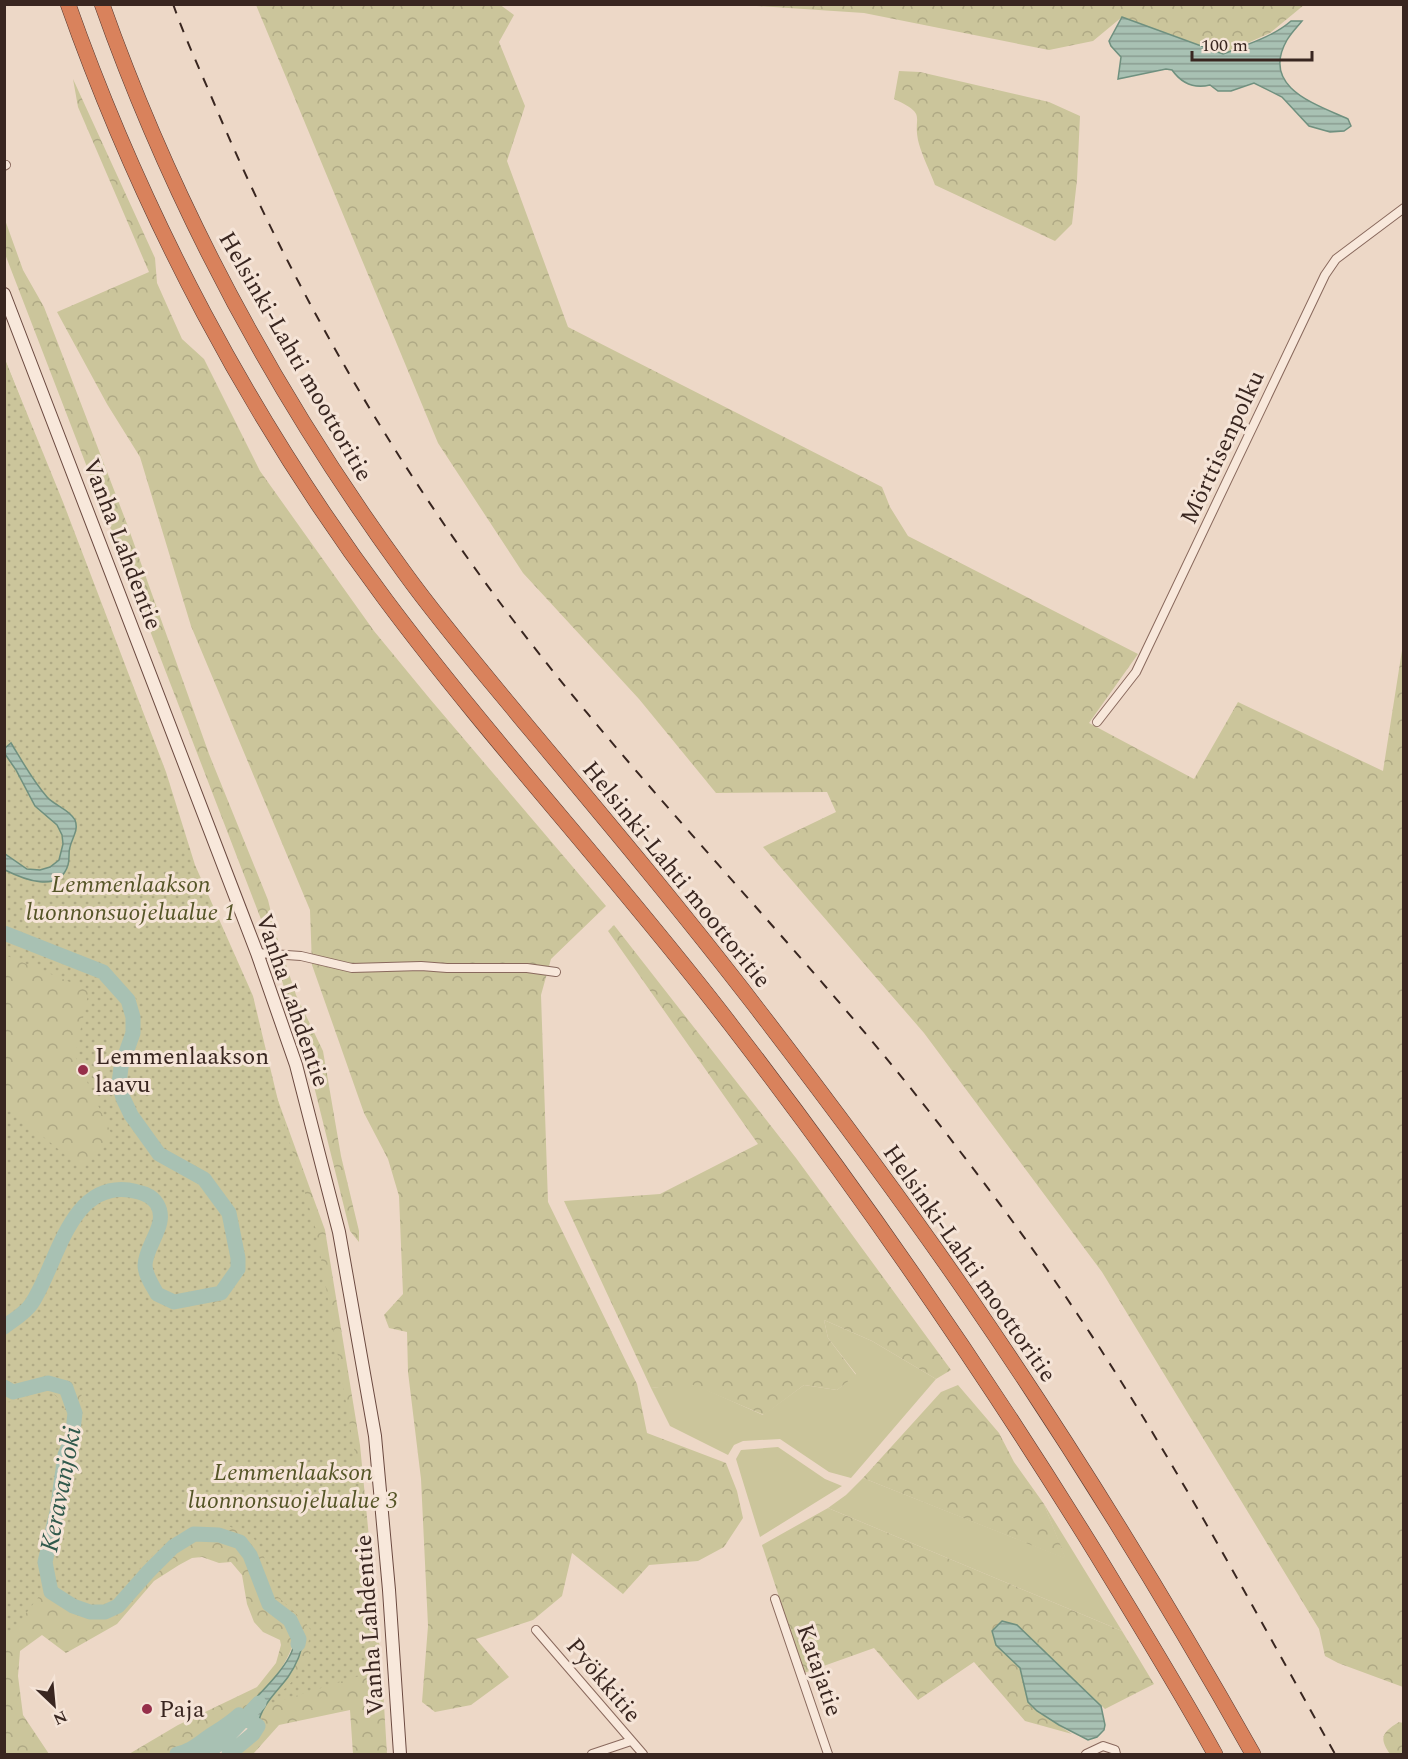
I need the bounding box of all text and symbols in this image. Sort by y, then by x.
scale bar [1192,24,1312,62]
text: 100 m [1201,32,1248,59]
street label: Helsinki-Lahti moottoritie [209,225,382,488]
street label: Mörttisenpolku [1171,364,1274,530]
street label: Vanha Lahdentie [73,453,171,635]
street label: Helsinki-Lahti moottoritie [573,753,779,996]
park label: Lemmenlaakson luonnonsuojelualue 1 [26,867,236,931]
street label: Vanha Lahdentie [246,909,339,1092]
place label: Lemmenlaakson laavu [95,1039,269,1103]
marker: Lemmenlaakson laavu [76,1063,90,1077]
street label: Helsinki-Lahti moottoritie [873,1137,1065,1390]
water label: Keravanjoki [29,1423,93,1556]
park label: Lemmenlaakson luonnonsuojelualue 3 [188,1455,398,1519]
street label: Vanha Lahdentie [346,1533,394,1717]
street label: Katajatie [786,1619,852,1721]
street label: Pyökkitie [557,1630,650,1731]
north arrow [24,1675,84,1735]
place label: Paja [159,1692,205,1728]
marker: Paja [140,1702,154,1716]
text: N [49,1704,71,1731]

